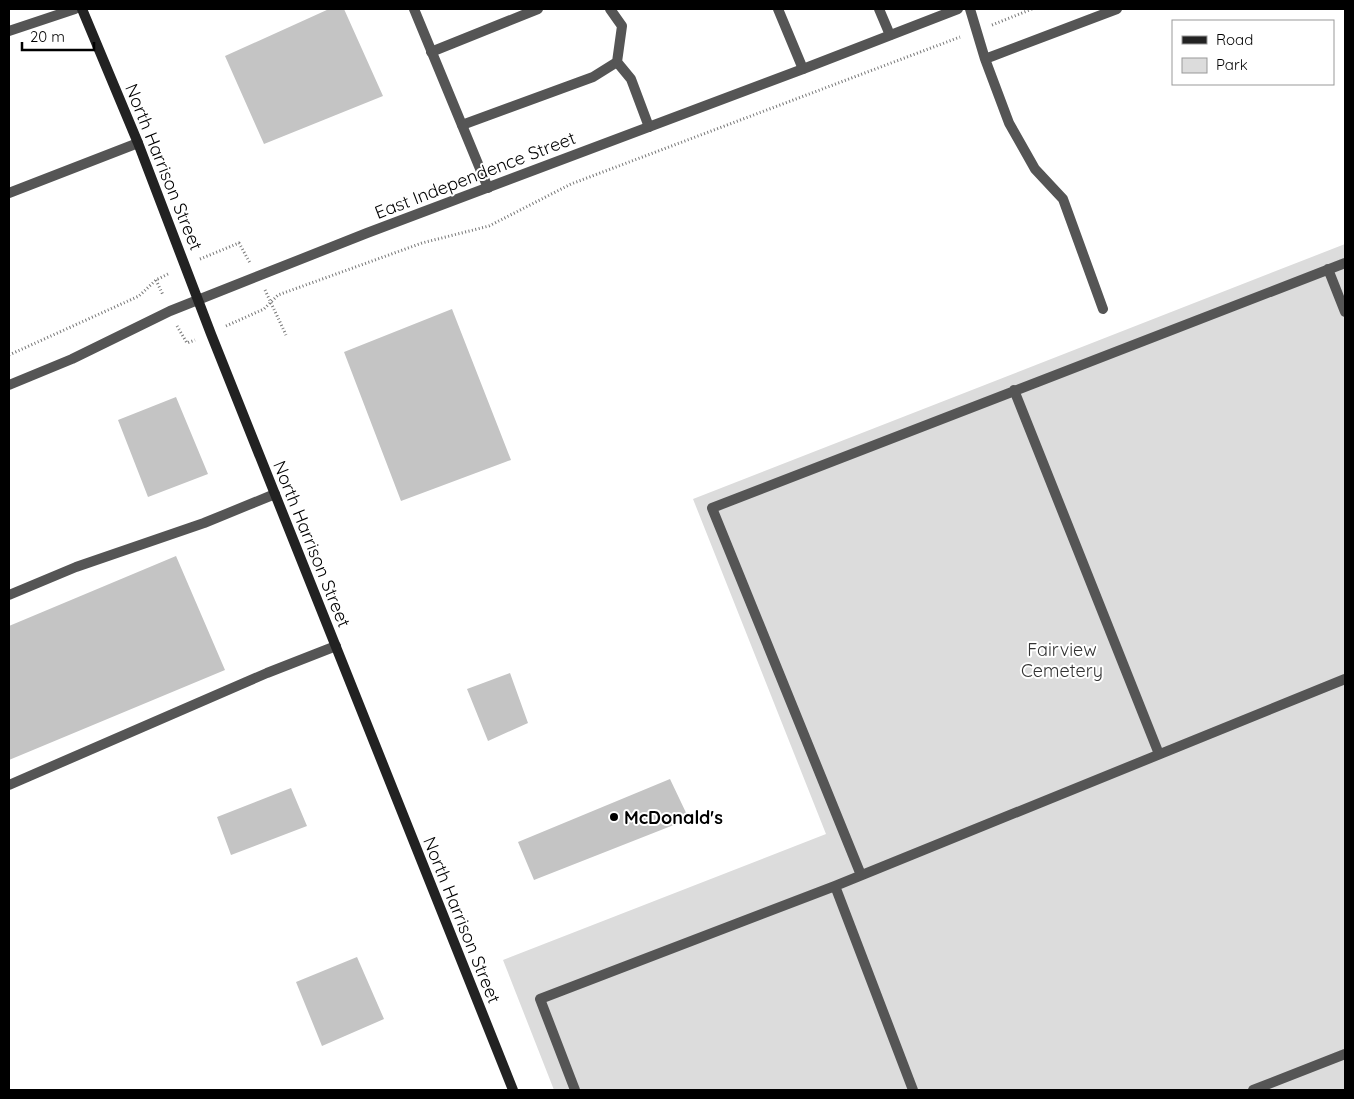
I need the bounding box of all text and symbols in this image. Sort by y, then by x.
scale bar [22,20,95,52]
legend [1172,20,1334,85]
text: 20 m [30,27,65,46]
text: Road [1216,30,1253,49]
text: Park [1216,55,1248,74]
street label: North Harrison Street [120,80,208,254]
street label: East Independence Street [371,126,579,224]
street label: North Harrison Street [268,457,356,631]
park label: Fairview Cemetery [1021,638,1103,682]
place label: McDonald's [624,806,723,829]
marker: McDonald's [608,811,620,823]
street label: North Harrison Street [418,833,506,1007]

